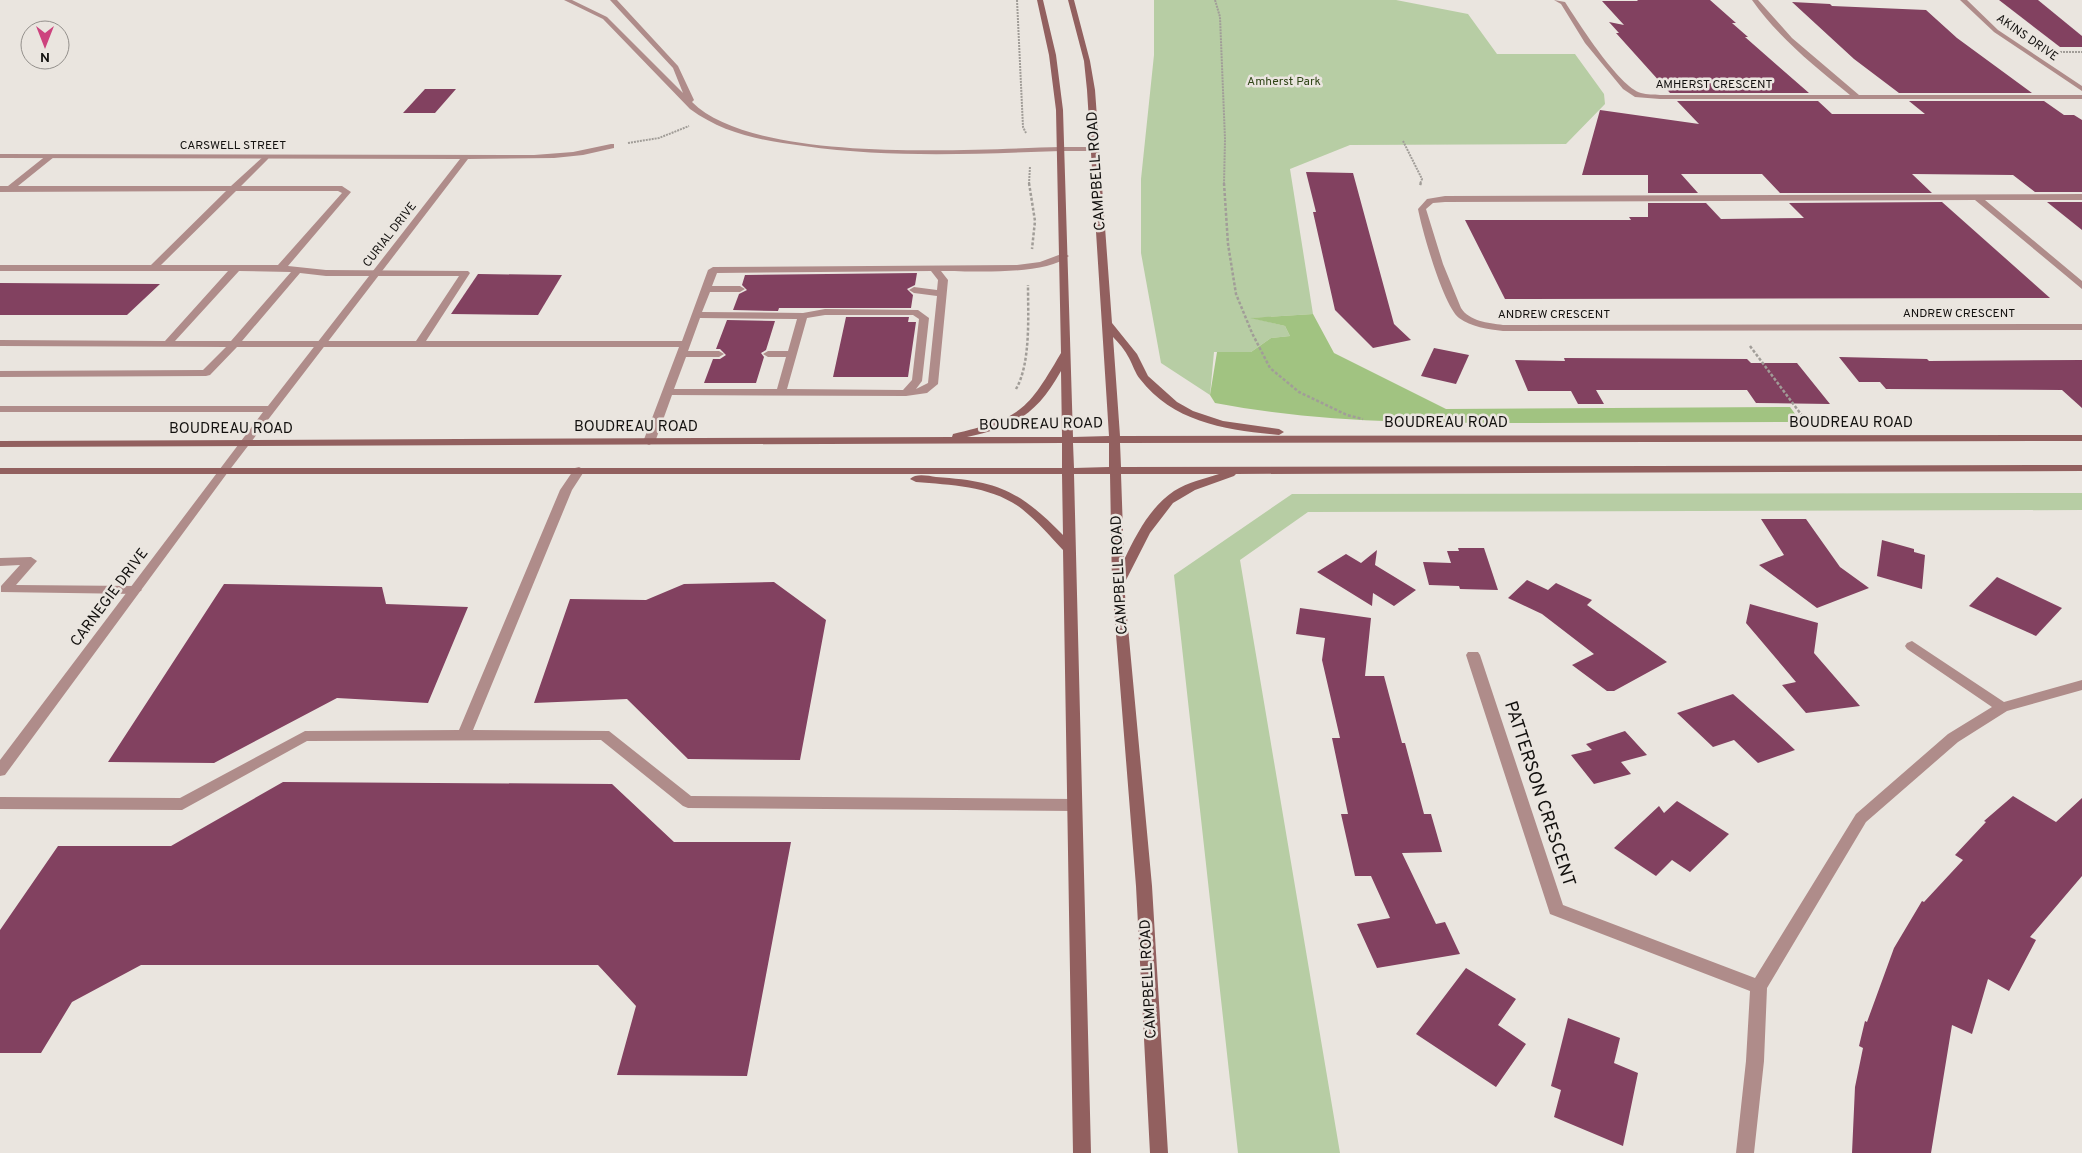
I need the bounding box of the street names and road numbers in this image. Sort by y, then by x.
street label: AKINS DRIVE [1993,11,2061,65]
street label: AMHERST CRESCENT [1655,77,1773,93]
street label: CAMPBELL ROAD [1083,111,1111,231]
street label: CARSWELL STREET [180,138,286,154]
street label: CURIAL DRIVE [359,199,421,271]
street label: ANDREW CRESCENT [1903,306,2015,322]
street label: ANDREW CRESCENT [1498,307,1610,323]
street label: BOUDREAU ROAD [979,414,1103,436]
street label: BOUDREAU ROAD [1384,414,1508,433]
street label: BOUDREAU ROAD [1789,414,1913,433]
street label: BOUDREAU ROAD [574,418,698,437]
street label: BOUDREAU ROAD [169,420,293,439]
street label: CAMPBELL ROAD [1107,515,1133,635]
street label: CARNEGIE DRIVE [67,545,153,651]
street label: PATTERSON CRESCENT [1498,698,1580,890]
street label: CAMPBELL ROAD [1136,919,1162,1039]

